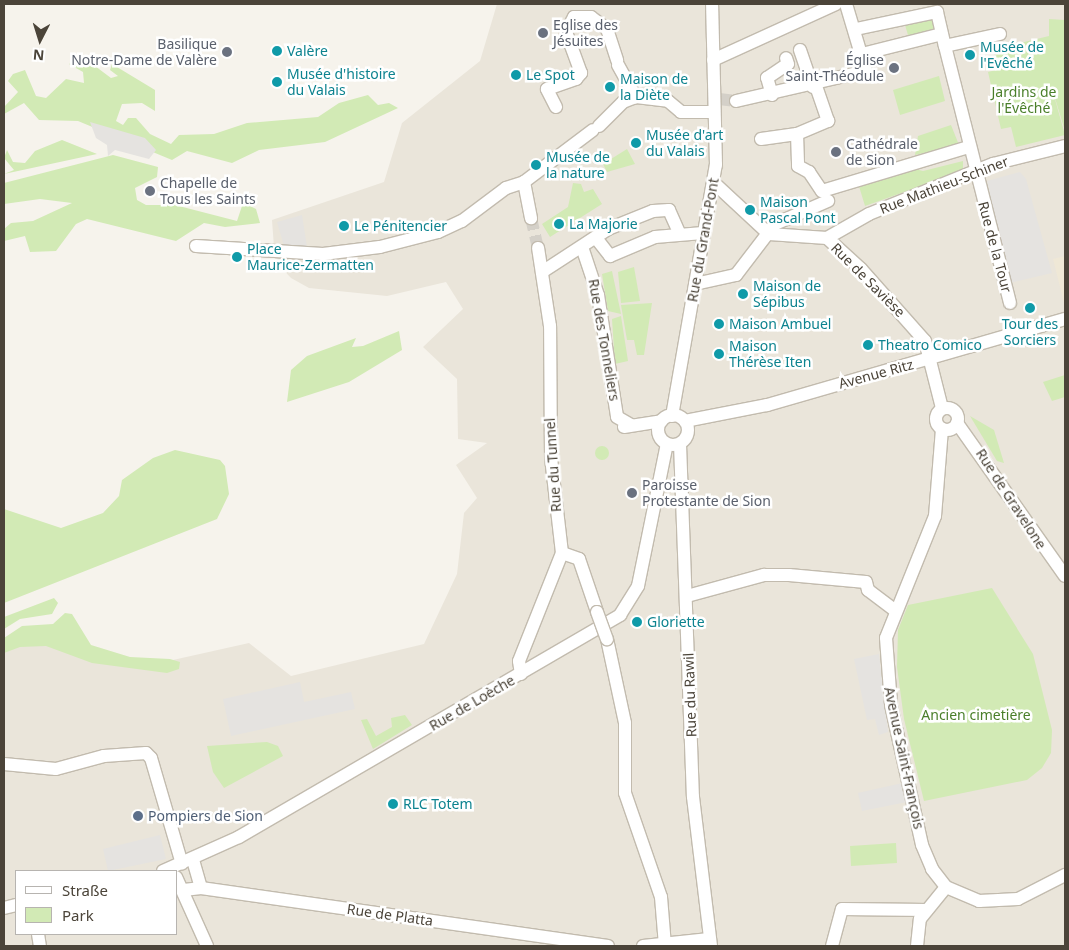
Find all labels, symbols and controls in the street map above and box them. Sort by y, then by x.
north arrow [15,15,65,65]
place label: Eglise des Jésuites [553,17,618,49]
marker: Eglise des Jésuites [537,27,549,39]
place label: Basilique Notre-Dame de Valère [71,36,217,68]
place label: Musée de l'Evêché [980,39,1044,72]
place label: Valère [287,43,328,59]
text: N [32,45,45,65]
marker: Valère [271,45,283,57]
marker: Basilique Notre-Dame de Valère [221,46,233,58]
marker: Musée de l'Evêché [964,49,976,61]
place label: Église Saint-Théodule [786,52,884,84]
marker: Église Saint-Théodule [888,62,900,74]
place label: Musée d'histoire du Valais [287,66,396,98]
place label: Le Spot [526,67,575,83]
marker: Le Spot [510,69,522,81]
place label: Maison de la Diète [620,71,688,104]
marker: Musée d'histoire du Valais [271,76,283,88]
marker: Maison de la Diète [604,81,616,93]
park label: Jardins de l'Évêché [992,84,1056,116]
place label: Musée d'art du Valais [646,127,723,160]
place label: Cathédrale de Sion [846,136,918,168]
marker: Musée d'art du Valais [630,137,642,149]
marker: Cathédrale de Sion [830,146,842,158]
place label: Musée de la nature [546,149,610,182]
street label: Rue Mathieu-Schiner [877,153,1011,217]
marker: Musée de la nature [530,159,542,171]
place label: Chapelle de Tous les Saints [160,175,256,208]
street label: Rue du Grand-Pont [684,177,722,303]
marker: Chapelle de Tous les Saints [144,185,156,197]
place label: Maison Pascal Pont [760,194,836,226]
street label: Rue de la Tour [975,199,1015,295]
marker: Maison Pascal Pont [744,204,756,216]
place label: La Majorie [569,216,638,232]
place label: Le Pénitencier [354,218,447,234]
marker: La Majorie [553,218,565,230]
marker: Le Pénitencier [338,220,350,232]
street label: Rue de Savièse [827,239,909,321]
place label: Place Maurice-Zermatten [247,241,374,274]
marker: Place Maurice-Zermatten [231,251,243,263]
street label: Rue des Tonneliers [585,278,623,402]
place label: Maison de Sépibus [753,278,821,310]
marker: Maison de Sépibus [737,288,749,300]
marker: Tour des Sorciers [1024,302,1036,314]
place label: Maison Ambuel [729,316,831,332]
place label: Tour des Sorciers [1002,316,1058,348]
marker: Maison Ambuel [713,318,725,330]
place label: Theatro Comico [878,337,982,353]
place label: Maison Thérèse Iten [729,338,811,371]
marker: Theatro Comico [862,339,874,351]
marker: Maison Thérèse Iten [713,348,725,360]
street label: Avenue Ritz [837,356,915,392]
street label: Rue du Tunnel [541,417,565,513]
street label: Rue de Gravelone [972,446,1050,552]
place label: Paroisse Protestante de Sion [642,477,771,510]
marker: Paroisse Protestante de Sion [626,487,638,499]
place label: Gloriette [647,614,705,630]
marker: Gloriette [631,616,643,628]
street label: Rue du Rawil [680,652,700,738]
street label: Rue de Loèche [426,672,518,734]
street label: Avenue Saint-François [881,685,927,831]
park label: Ancien cimetière [921,707,1031,723]
place label: RLC Totem [403,796,473,812]
marker: RLC Totem [387,798,399,810]
place label: Pompiers de Sion [148,808,263,824]
marker: Pompiers de Sion [132,810,144,822]
legend [15,870,178,935]
text: Straße [62,880,108,900]
street label: Rue de Platta [346,901,434,929]
text: Park [62,905,94,925]

